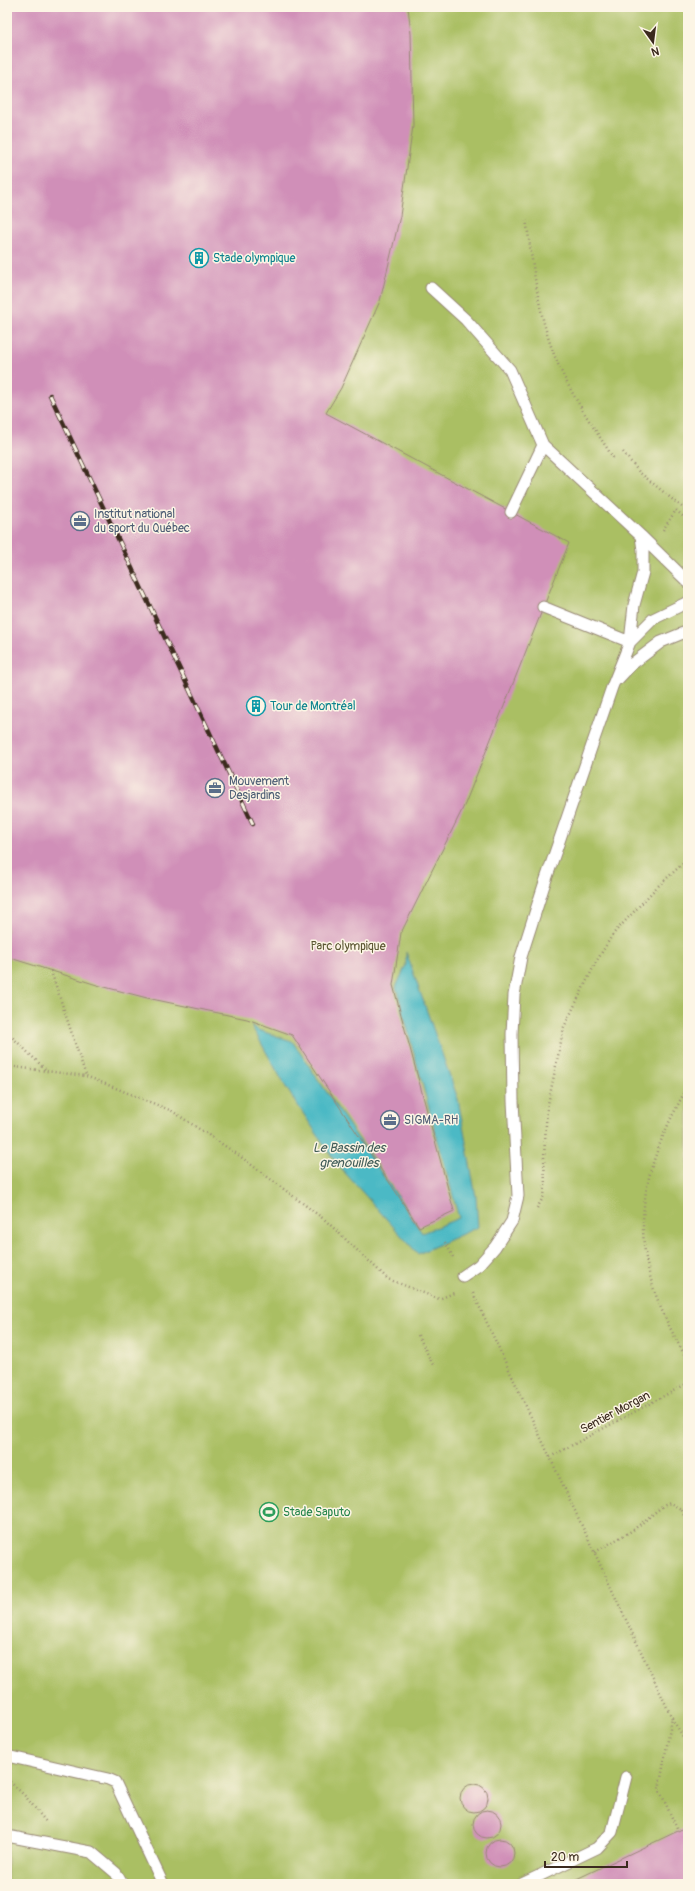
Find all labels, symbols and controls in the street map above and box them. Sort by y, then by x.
north arrow [633,22,673,62]
text: N [650,44,660,59]
building icon: Stade olympique [188,247,210,269]
place label: Stade olympique [213,251,295,266]
place label: Institut national du sport du Québec [94,507,190,536]
office icon: Institut national du sport du Québec [69,510,91,532]
building icon: Tour de Montréal [245,695,267,717]
place label: Tour de Montréal [270,699,356,714]
place label: Mouvement Desjardins [229,774,289,803]
office icon: Mouvement Desjardins [204,777,226,799]
park label: Parc olympique [310,939,386,954]
office icon: SIGMA-RH [379,1109,401,1131]
place label: SIGMA-RH [404,1113,459,1128]
water label: Le Bassin des grenouilles [313,1140,388,1171]
street label: Sentier Morgan [578,1388,653,1437]
sports icon: Stade Saputo [258,1501,280,1523]
place label: Stade Saputo [283,1505,351,1520]
scale bar [545,1843,627,1869]
text: 20 m [551,1850,580,1865]

